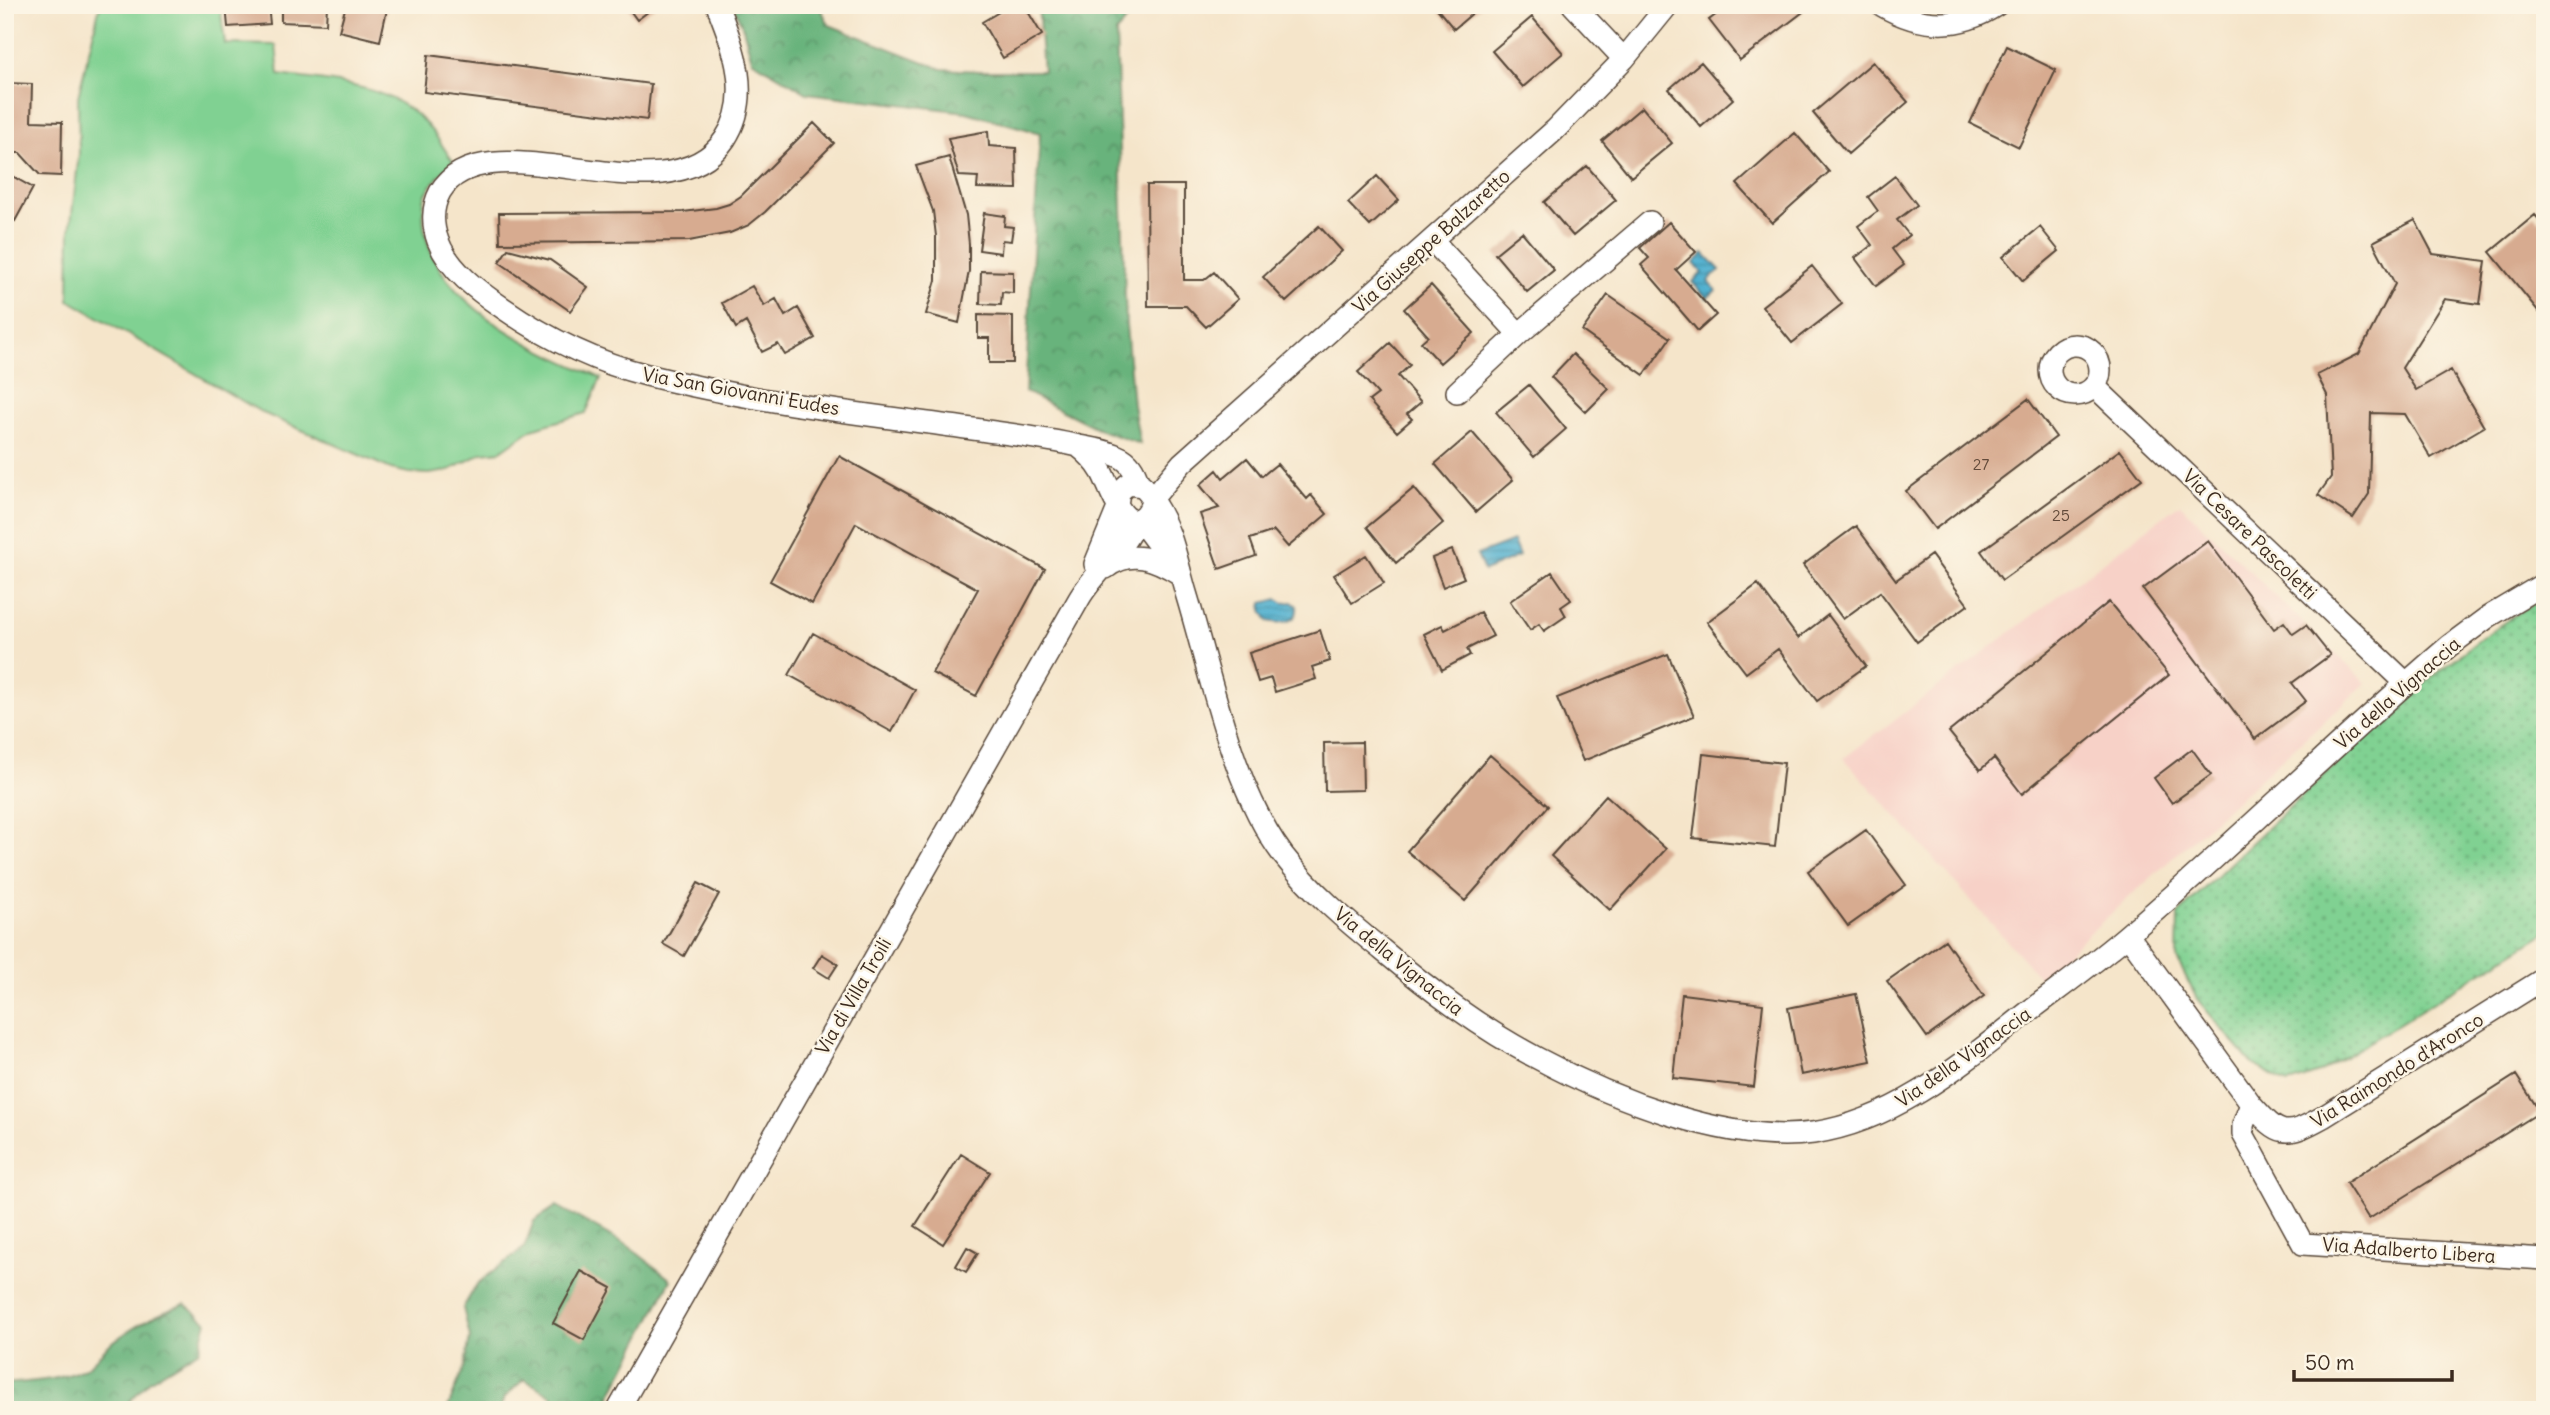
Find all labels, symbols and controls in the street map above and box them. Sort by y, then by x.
street label: Via Giuseppe Balzaretto [1347,164,1515,318]
street label: Via San Giovanni Eudes [641,362,841,420]
house number: 27 [1973,454,1989,474]
street label: Via Cesare Pascoletti [2178,464,2322,604]
house number: 25 [2052,505,2070,525]
street label: Via della Vignaccia [2329,632,2465,754]
street label: Via della Vignaccia [1329,901,1469,1021]
street label: Via di Villa Troili [810,933,896,1059]
street label: Via della Vignaccia [1891,1001,2035,1113]
street label: Via Raimondo d'Aronco [2306,1007,2488,1133]
street label: Via Adalberto Libera [2321,1232,2497,1268]
scale bar [2294,1338,2452,1382]
text: 50 m [2305,1349,2354,1376]

